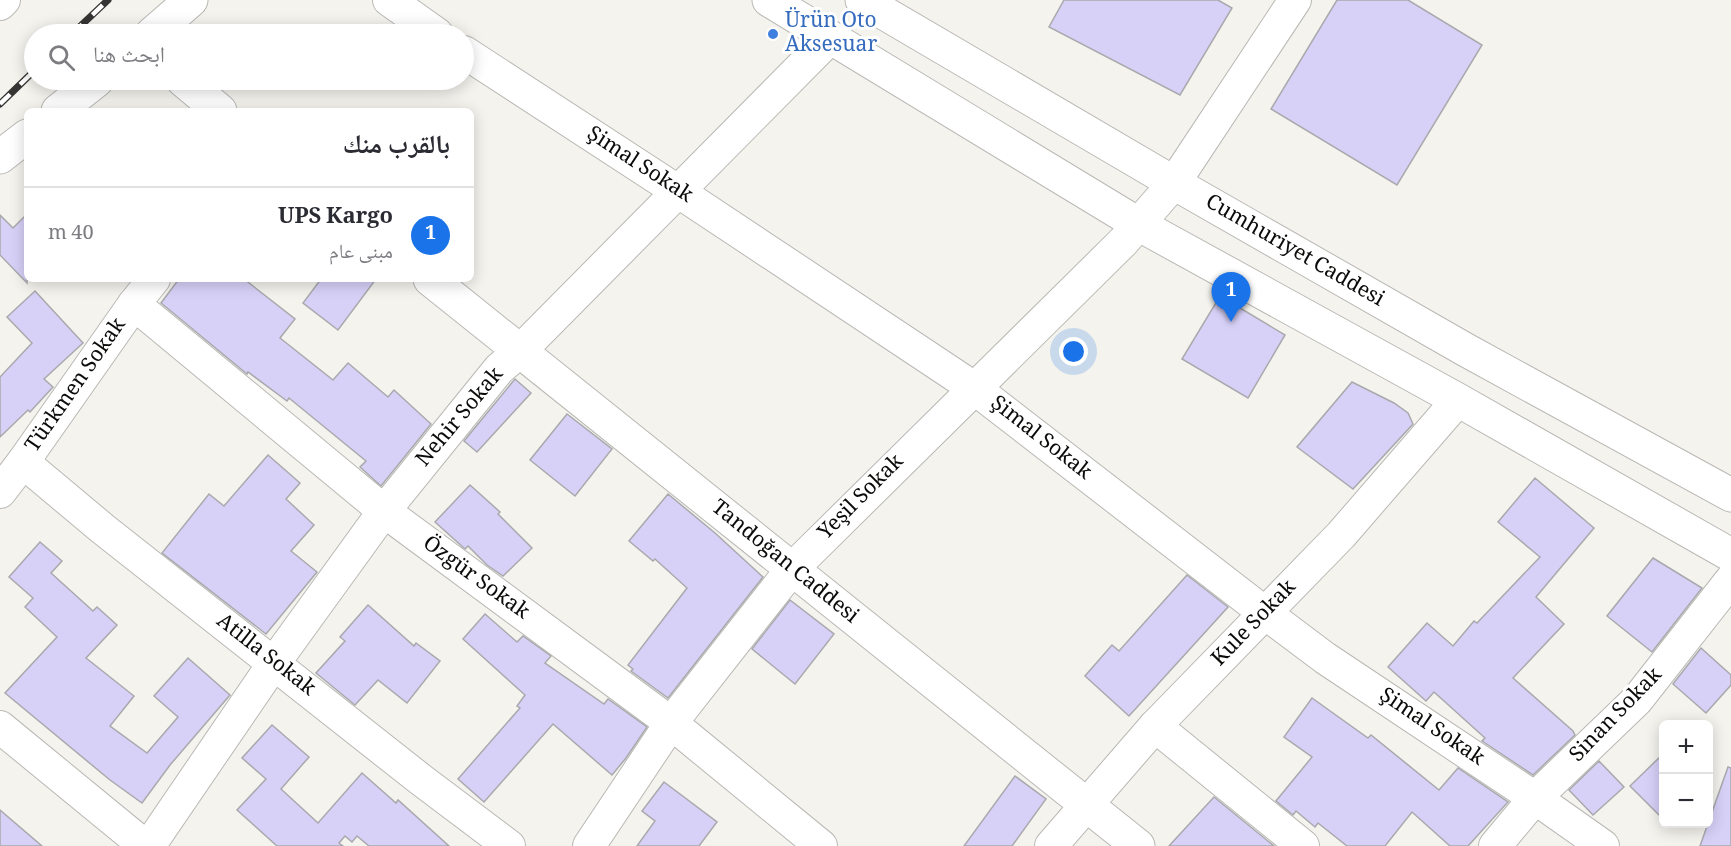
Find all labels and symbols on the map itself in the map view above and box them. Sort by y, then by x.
place label: Ürün Oto Aksesuar [785,5,877,64]
marker: Ürün Oto Aksesuar [766,27,780,41]
street label: Şimal Sokak [579,118,700,214]
street label: Cumhuriyet Caddesi [1198,186,1391,318]
pin: 1 [1212,272,1250,322]
street label: Türkmen Sokak [17,311,137,461]
your location [1059,337,1088,366]
street label: Nehir Sokak [408,360,514,476]
street label: Şimal Sokak [982,388,1099,490]
street label: Yeşil Sokak [810,446,914,550]
street label: Tandoğan Caddesi [702,492,866,634]
street label: Özgür Sokak [414,528,537,630]
street label: Kule Sokak [1204,572,1306,676]
street label: Atilla Sokak [208,606,323,707]
street label: Sinan Sokak [1562,660,1672,772]
street label: Şimal Sokak [1371,680,1491,777]

